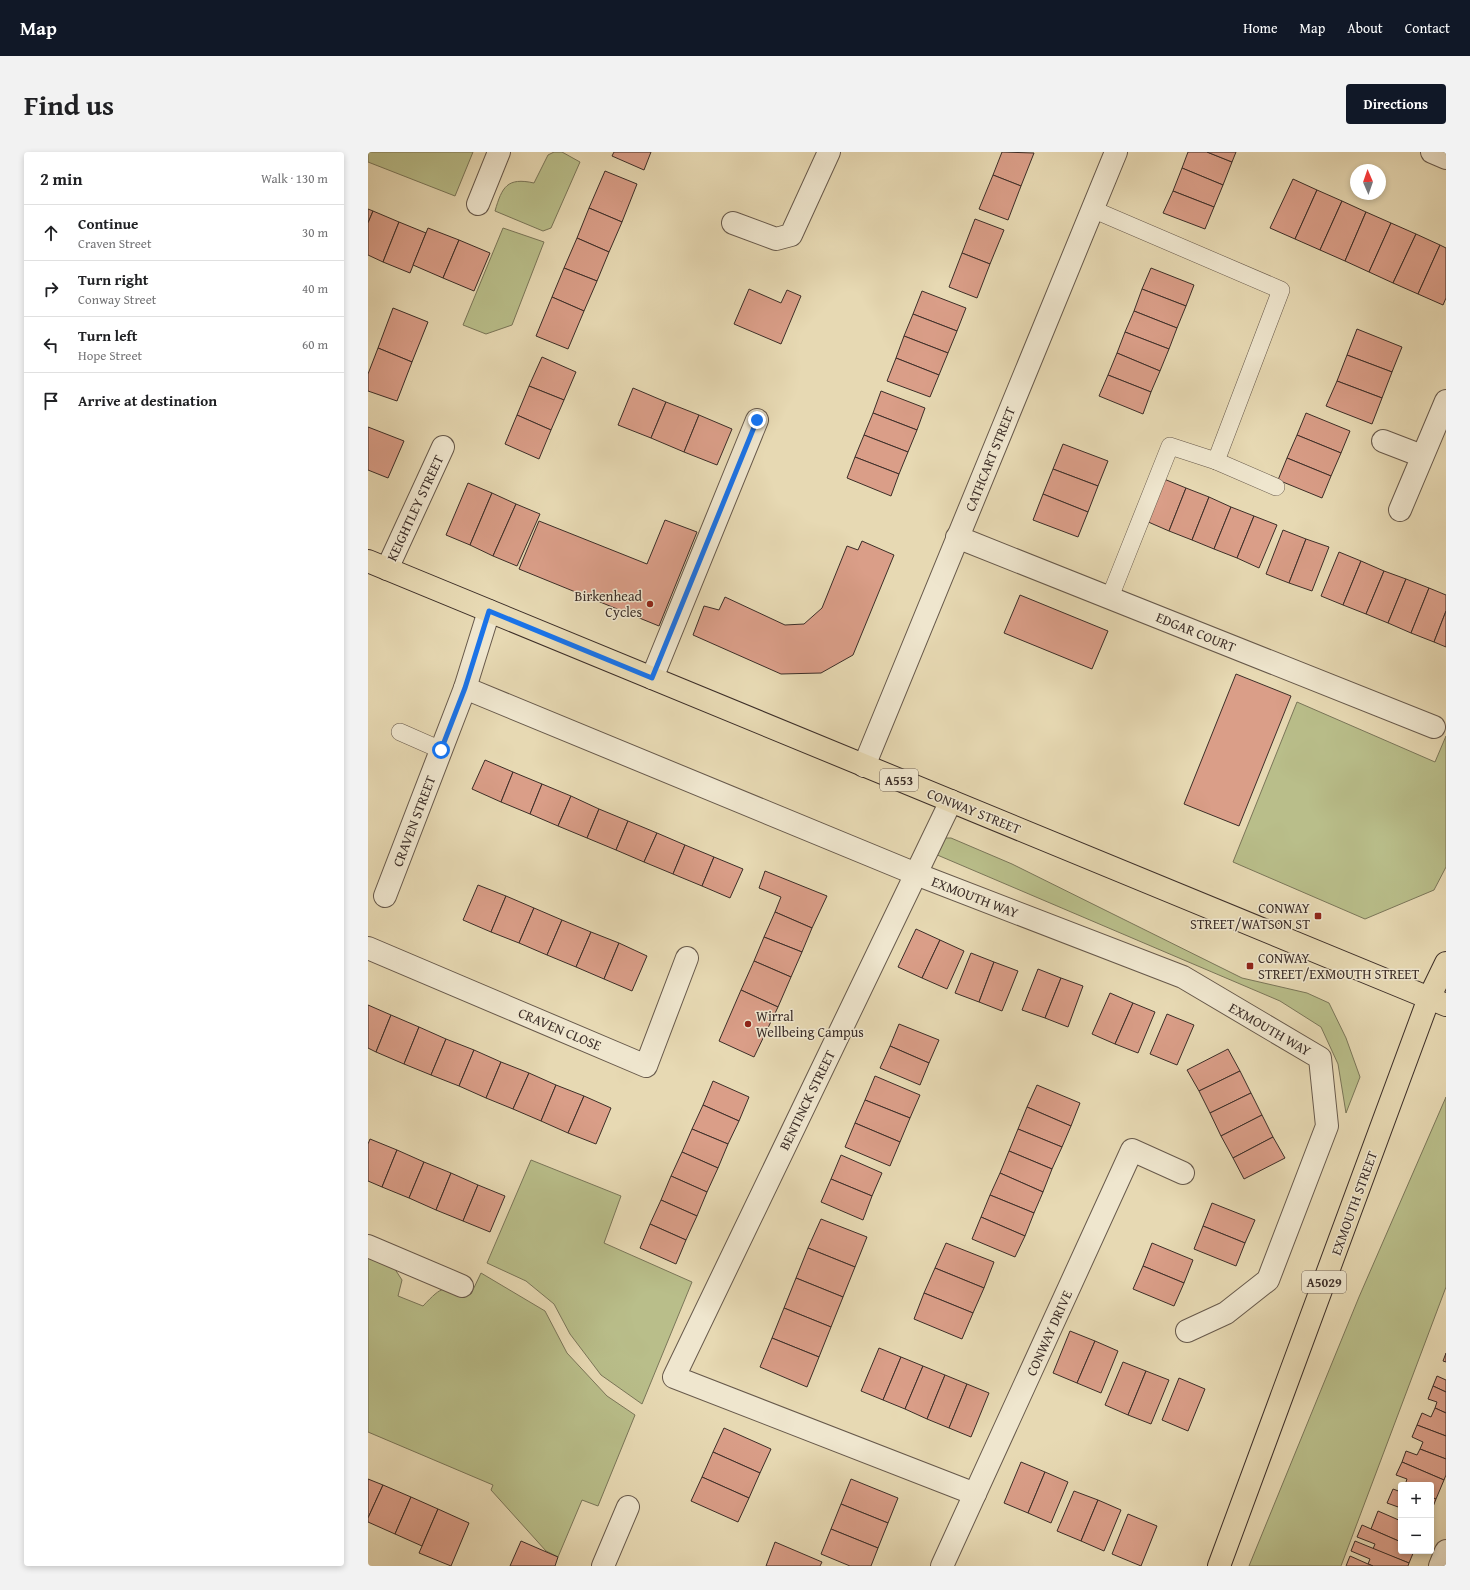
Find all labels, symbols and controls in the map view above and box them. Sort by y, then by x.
text: Map [20,14,57,42]
text: Home [1243,18,1278,38]
text: Map [1300,18,1325,38]
text: About [1347,18,1383,38]
text: Contact [1405,18,1450,38]
text: Find us [24,84,114,125]
button: Directions [1346,84,1446,124]
north arrow [1350,164,1386,200]
text: 2 min [40,166,82,191]
text: Walk · 130 m [261,169,328,188]
text: Continue [78,213,139,234]
icon: ahead [40,222,62,244]
text: 30 m [302,223,328,242]
text: Craven Street [78,234,152,253]
text: Turn right [78,269,149,290]
icon: right [40,278,62,300]
text: 40 m [302,279,328,298]
text: Conway Street [78,290,156,309]
text: Turn left [78,325,137,346]
icon: left [40,334,62,356]
text: 60 m [302,335,328,354]
text: Hope Street [78,346,142,365]
icon: arrive [40,390,62,412]
text: Arrive at destination [78,390,217,411]
street label: CATHCART STREET [960,404,1020,514]
route end [748,411,766,429]
street label: KEIGHTLEY STREET [382,451,448,564]
place label: Birkenhead Cycles [575,586,643,622]
marker: Birkenhead Cycles [645,599,655,609]
street label: EDGAR COURT [1153,607,1239,657]
route start [432,741,450,759]
road number: A553 [880,769,918,791]
street label: CRAVEN STREET [387,772,441,870]
street label: CONWAY STREET [924,783,1024,839]
street label: EXMOUTH WAY [929,871,1022,923]
place label: CONWAY STREET/WATSON ST [1190,898,1311,934]
marker: CONWAY STREET/WATSON ST [1313,911,1323,921]
place label: CONWAY STREET/EXMOUTH STREET [1258,948,1419,984]
marker: CONWAY STREET/EXMOUTH STREET [1245,961,1255,971]
street label: EXMOUTH WAY [1225,997,1315,1061]
street label: CRAVEN CLOSE [515,1003,605,1055]
place label: Wirral Wellbeing Campus [756,1006,864,1042]
marker: Wirral Wellbeing Campus [743,1019,753,1029]
street label: BENTINCK STREET [774,1046,840,1153]
street label: EXMOUTH STREET [1326,1148,1382,1258]
road number: A5029 [1302,1271,1346,1293]
street label: CONWAY DRIVE [1021,1287,1077,1379]
map controls [1398,1482,1434,1554]
button: + [1398,1482,1434,1518]
button: − [1398,1518,1434,1554]

